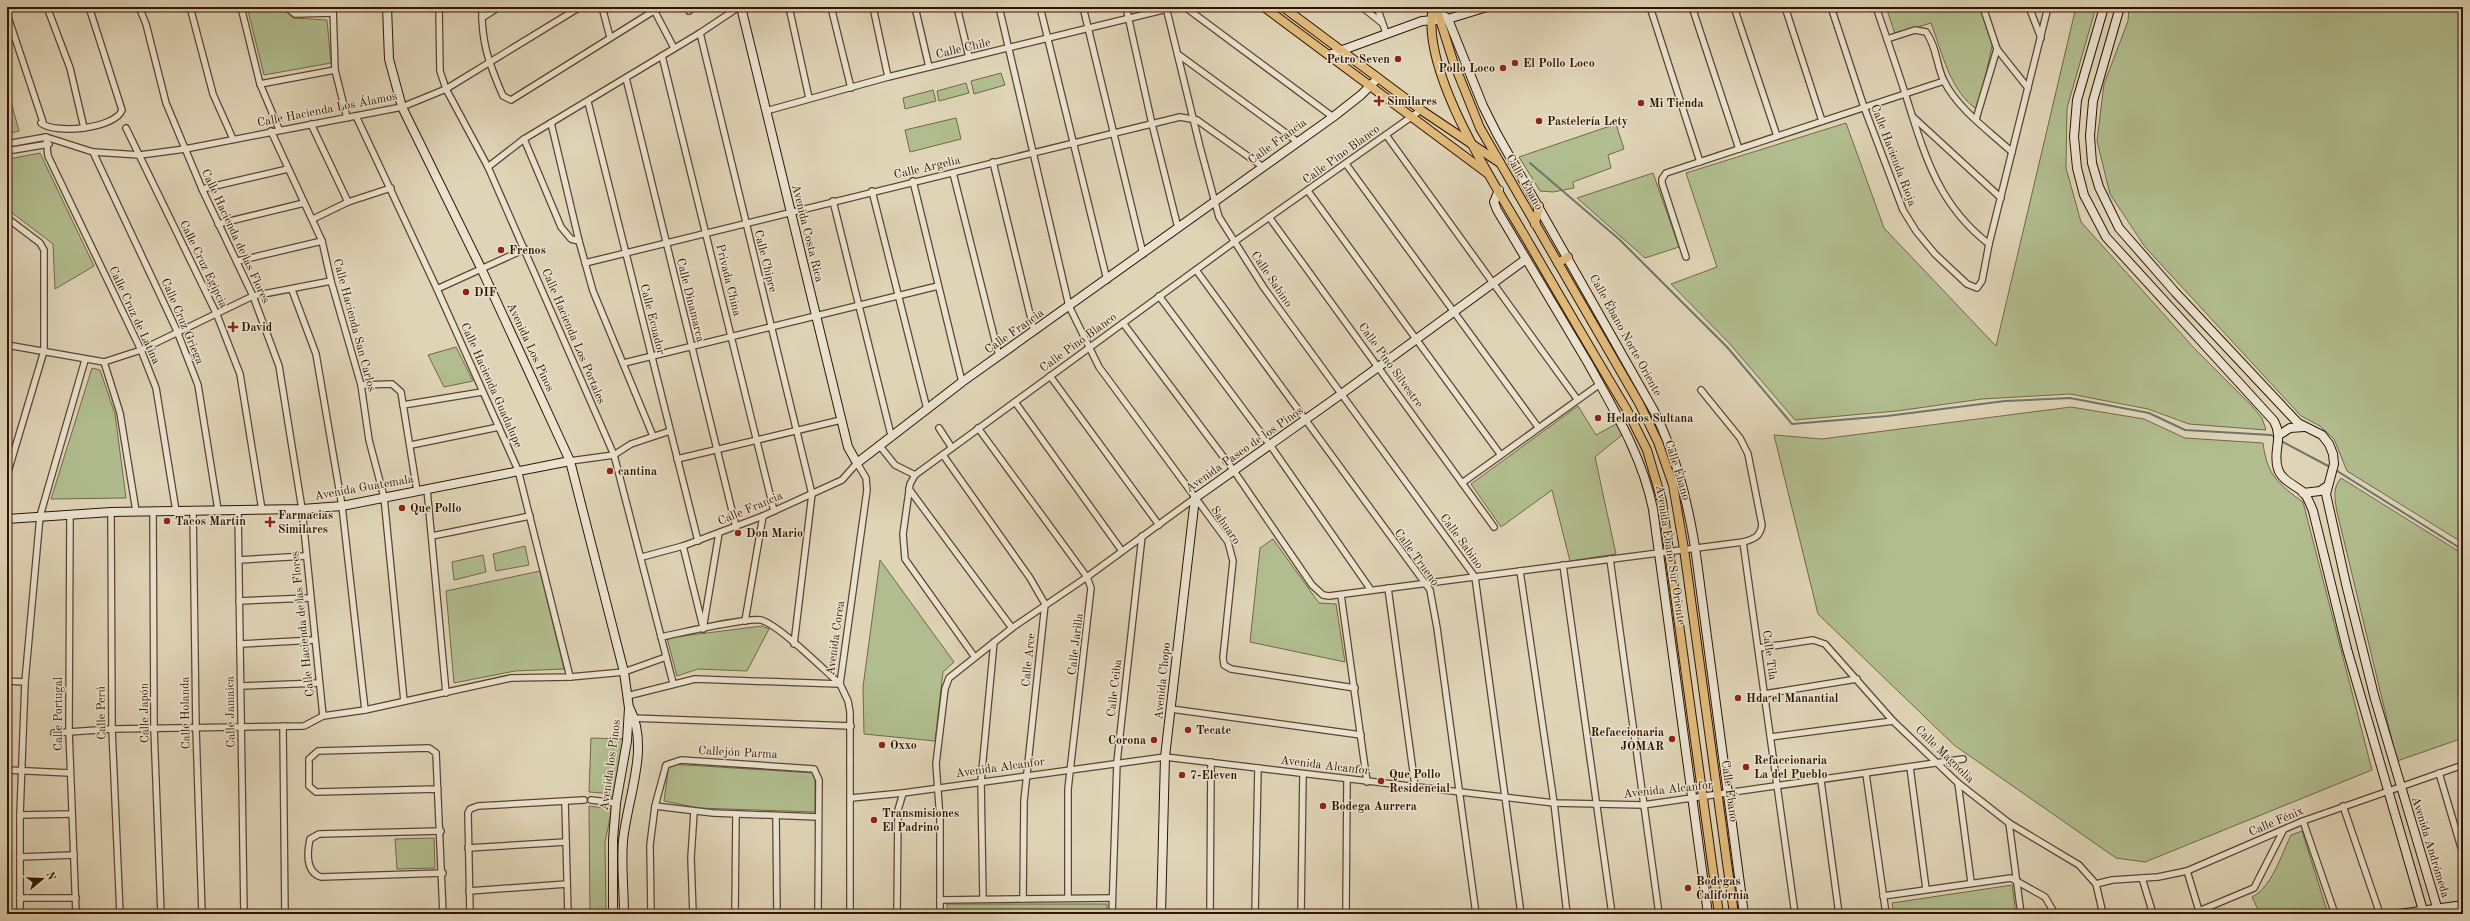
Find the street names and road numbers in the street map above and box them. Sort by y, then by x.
street label: Calle Chile [935,37,992,61]
street label: Calle Hacienda Los Álamos [256,88,398,129]
street label: Calle Hacienda Rioja [1868,103,1918,208]
street label: Calle Francia [1246,117,1309,167]
street label: Calle Pino Blanco [1301,123,1382,187]
street label: Calle Ébano [1503,151,1547,212]
street label: Calle Argelia [893,154,962,181]
street label: Calle Hacienda de las Flores [199,167,272,305]
street label: Avenida Costa Rica [789,183,825,284]
street label: Calle Cruz Egipcia [177,219,230,310]
street label: Calle Chipre [751,229,779,294]
street label: Privada China [713,243,743,318]
street label: Calle Sabino [1248,249,1294,310]
street label: Calle Hacienda San Carlos [330,257,378,393]
street label: Calle Dinamarca [674,257,706,343]
street label: Calle Cruz de Latina [106,265,162,366]
street label: Calle Hacienda Los Portales [539,267,607,406]
street label: Calle Ébano Norte Oriente [1587,271,1666,399]
street label: Calle Cruz Griega [159,277,206,366]
street label: Calle Ecuador [637,283,667,356]
street label: Avenida Los Pinos [504,301,556,394]
street label: Calle Francia [983,307,1046,357]
street label: Calle Pino Blanco [1038,311,1119,375]
street label: Calle Hacienda Guadalupe [458,321,524,450]
street label: Calle Pino Silvestre [1355,321,1425,411]
street label: Avenida Paseo de los Pinos [1184,405,1306,495]
street label: Calle Ébano [1662,438,1695,502]
street label: Avenida Guatemala [314,473,415,503]
street label: Avenida Ébano Sur Oriente [1653,484,1690,626]
street label: Calle Francia [716,490,785,528]
street label: Sahuaro [1208,504,1242,547]
street label: Calle Sabino [1437,512,1485,571]
street label: Calle Trueno [1392,527,1441,588]
street label: Calle Hacienda de las Flores [289,550,317,697]
street label: Avenida Corea [825,600,847,676]
street label: Calle Jarilla [1066,612,1086,676]
street label: Calle Tila [1760,629,1778,681]
street label: Calle Arce [1020,632,1038,688]
street label: Avenida Chopo [1153,642,1173,720]
street label: Calle Ceiba [1105,658,1125,718]
street label: Calle Jamaica [224,676,238,748]
street label: Calle Portugal [53,677,65,751]
street label: Calle Holanda [179,677,193,749]
street label: Calle Japón [138,682,152,743]
street label: Calle Perú [96,685,108,740]
street label: Avenida los Pinos [599,719,623,811]
street label: Calle Magnolia [1913,724,1976,786]
street label: Callejón Parma [698,745,778,761]
street label: Avenida Alcanfor [1280,755,1370,777]
street label: Avenida Alcanfor [955,756,1046,780]
street label: Calle Ébano [1719,759,1742,823]
street label: Avenida Alcanfor [1623,779,1713,801]
street label: Avenida Andrómeda [2409,795,2451,899]
street label: Calle Fénix [2247,805,2305,839]

